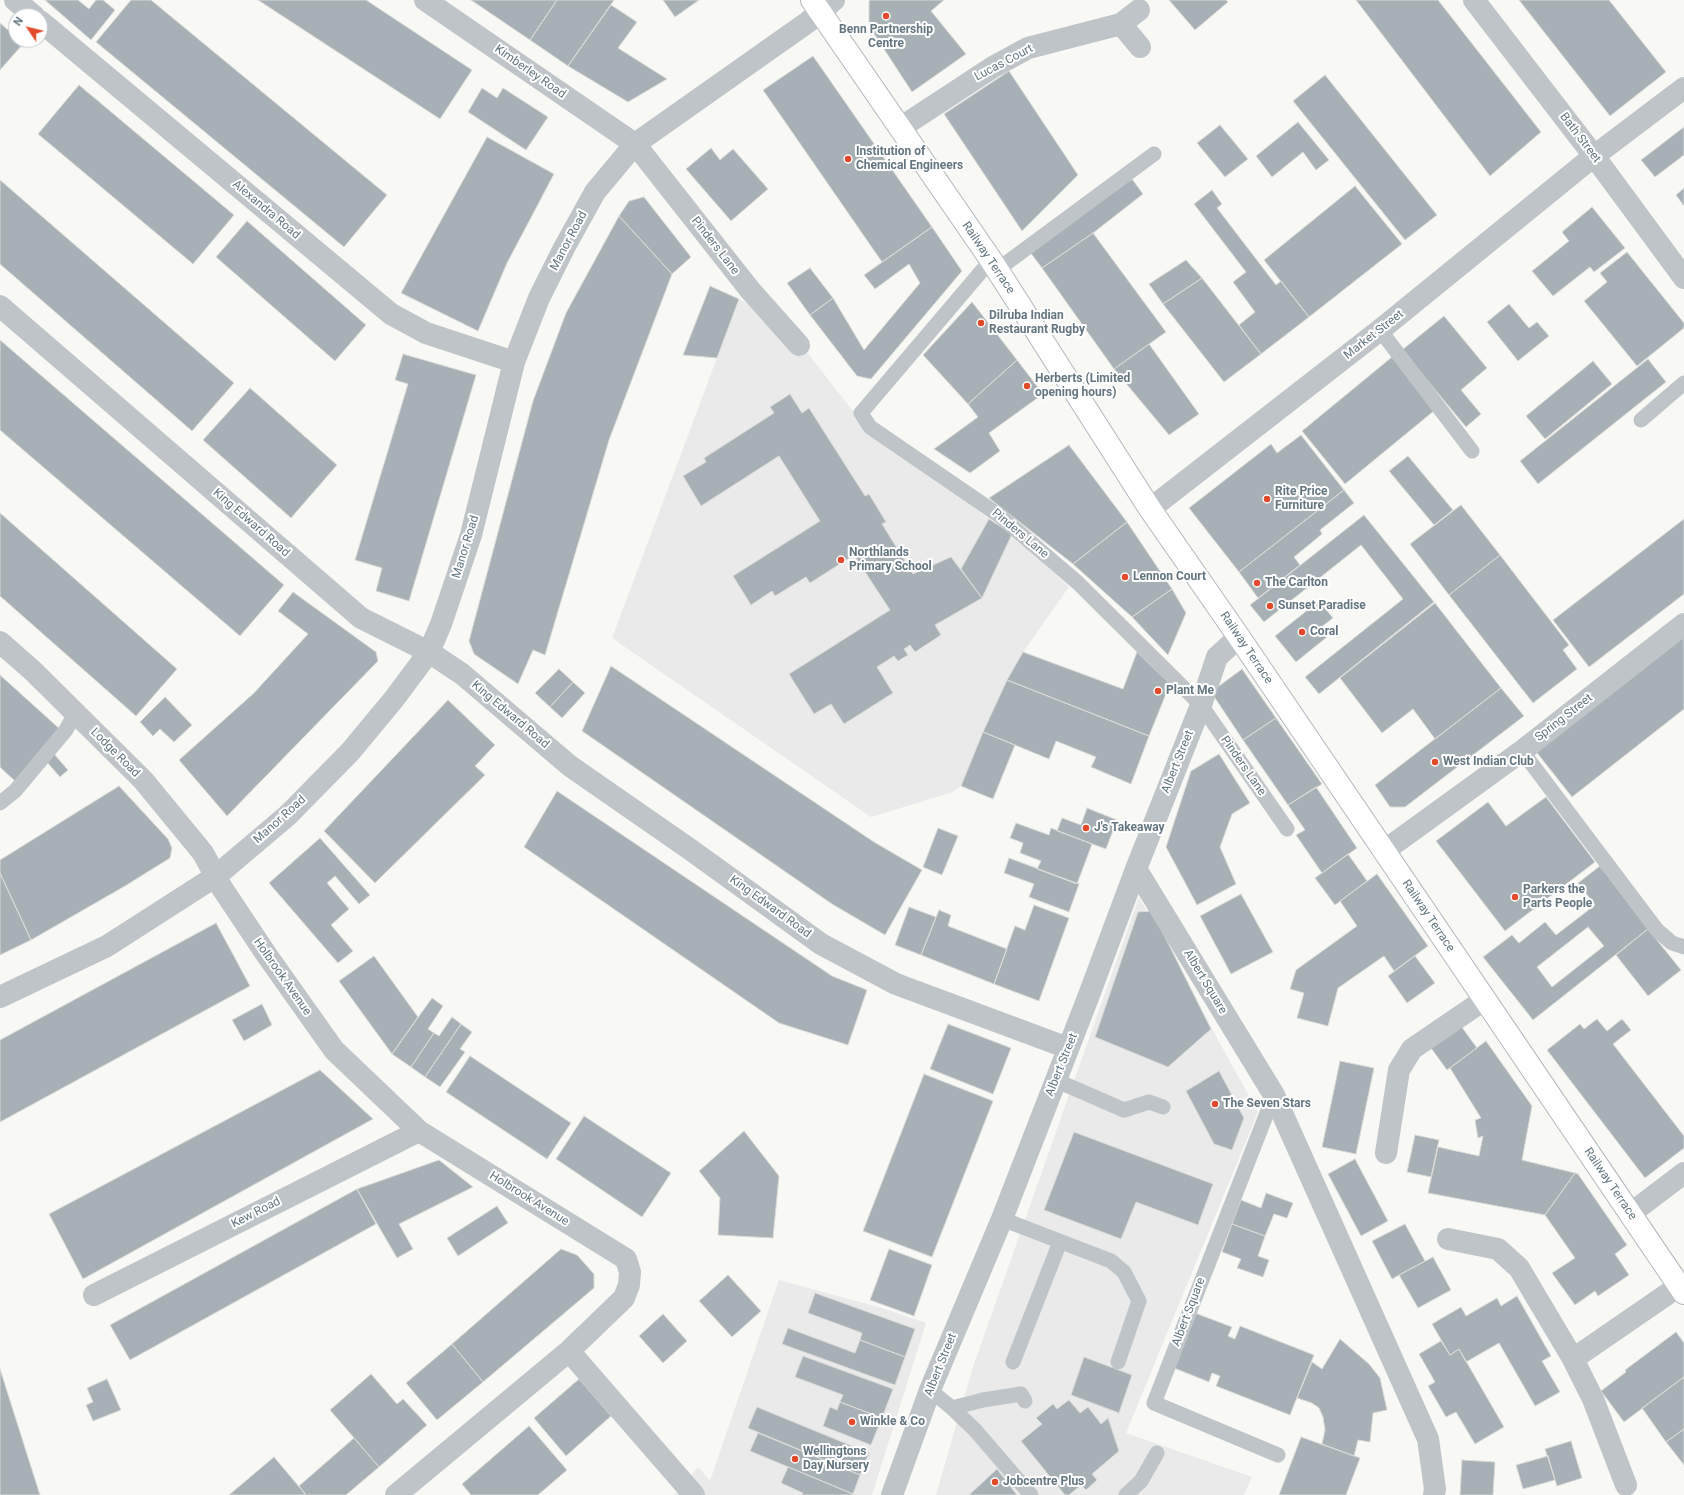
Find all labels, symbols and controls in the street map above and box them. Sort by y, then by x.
north arrow [8,8,48,48]
marker: Benn Partnership Centre [881,11,891,21]
text: N [11,15,26,28]
place label: Benn Partnership Centre [839,23,933,51]
street label: Kimberley Road [492,42,568,102]
street label: Lucas Court [972,42,1036,84]
street label: Bath Street [1556,110,1604,166]
place label: Institution of Chemical Engineers [856,145,963,173]
marker: Institution of Chemical Engineers [843,154,853,164]
street label: Alexandra Road [229,178,303,242]
street label: Manor Road [547,209,591,273]
street label: Pinders Lane [688,214,742,278]
street label: Railway Terrace [959,219,1017,297]
street label: Market Street [1341,307,1407,363]
place label: Dilruba Indian Restaurant Rugby [989,309,1085,337]
marker: Dilruba Indian Restaurant Rugby [976,318,986,328]
place label: Herberts (Limited opening hours) [1035,372,1130,400]
marker: Herberts (Limited opening hours) [1022,381,1032,391]
place label: Rite Price Furniture [1275,485,1327,513]
street label: King Edward Road [210,486,292,560]
marker: Rite Price Furniture [1262,494,1272,504]
street label: Pinders Lane [989,506,1051,562]
street label: Manor Road [450,514,482,580]
place label: Northlands Primary School [849,546,932,574]
marker: Northlands Primary School [836,555,846,565]
place label: Lennon Court [1133,570,1206,584]
marker: Lennon Court [1120,572,1130,582]
place label: The Carlton [1265,576,1328,590]
marker: The Carlton [1252,578,1262,588]
place label: Sunset Paradise [1278,599,1366,613]
marker: Sunset Paradise [1265,601,1275,611]
street label: Railway Terrace [1217,609,1275,687]
place label: Coral [1310,625,1338,639]
marker: Coral [1297,627,1307,637]
street label: King Edward Road [468,678,552,752]
place label: Plant Me [1166,684,1214,698]
marker: Plant Me [1153,686,1163,696]
street label: Spring Street [1532,691,1596,745]
street label: Lodge Road [87,725,143,781]
street label: Albert Street [1159,728,1197,796]
street label: Pinders Lane [1217,733,1269,799]
place label: West Indian Club [1443,755,1534,769]
marker: West Indian Club [1430,757,1440,767]
street label: Manor Road [251,793,309,847]
place label: J's Takeaway [1094,821,1165,835]
marker: J's Takeaway [1081,823,1091,833]
street label: King Edward Road [727,873,813,941]
street label: Railway Terrace [1399,877,1457,955]
place label: Parkers the Parts People [1523,883,1592,911]
marker: Parkers the Parts People [1510,892,1520,902]
street label: Holbrook Avenue [250,936,314,1018]
street label: Albert Square [1180,947,1230,1017]
street label: Albert Street [1043,1031,1081,1099]
place label: The Seven Stars [1223,1097,1311,1111]
marker: The Seven Stars [1210,1099,1220,1109]
street label: Railway Terrace [1581,1145,1639,1223]
street label: Holbrook Avenue [487,1169,571,1229]
street label: Kew Road [229,1194,283,1232]
street label: Albert Square [1169,1276,1209,1348]
street label: Albert Street [922,1331,960,1399]
place label: Winkle & Co [860,1415,925,1429]
marker: Winkle & Co [847,1417,857,1427]
place label: Wellingtons Day Nursery [803,1445,869,1473]
marker: Wellingtons Day Nursery [790,1454,800,1464]
place label: Jobcentre Plus [1003,1475,1084,1489]
marker: Jobcentre Plus [990,1477,1000,1487]

